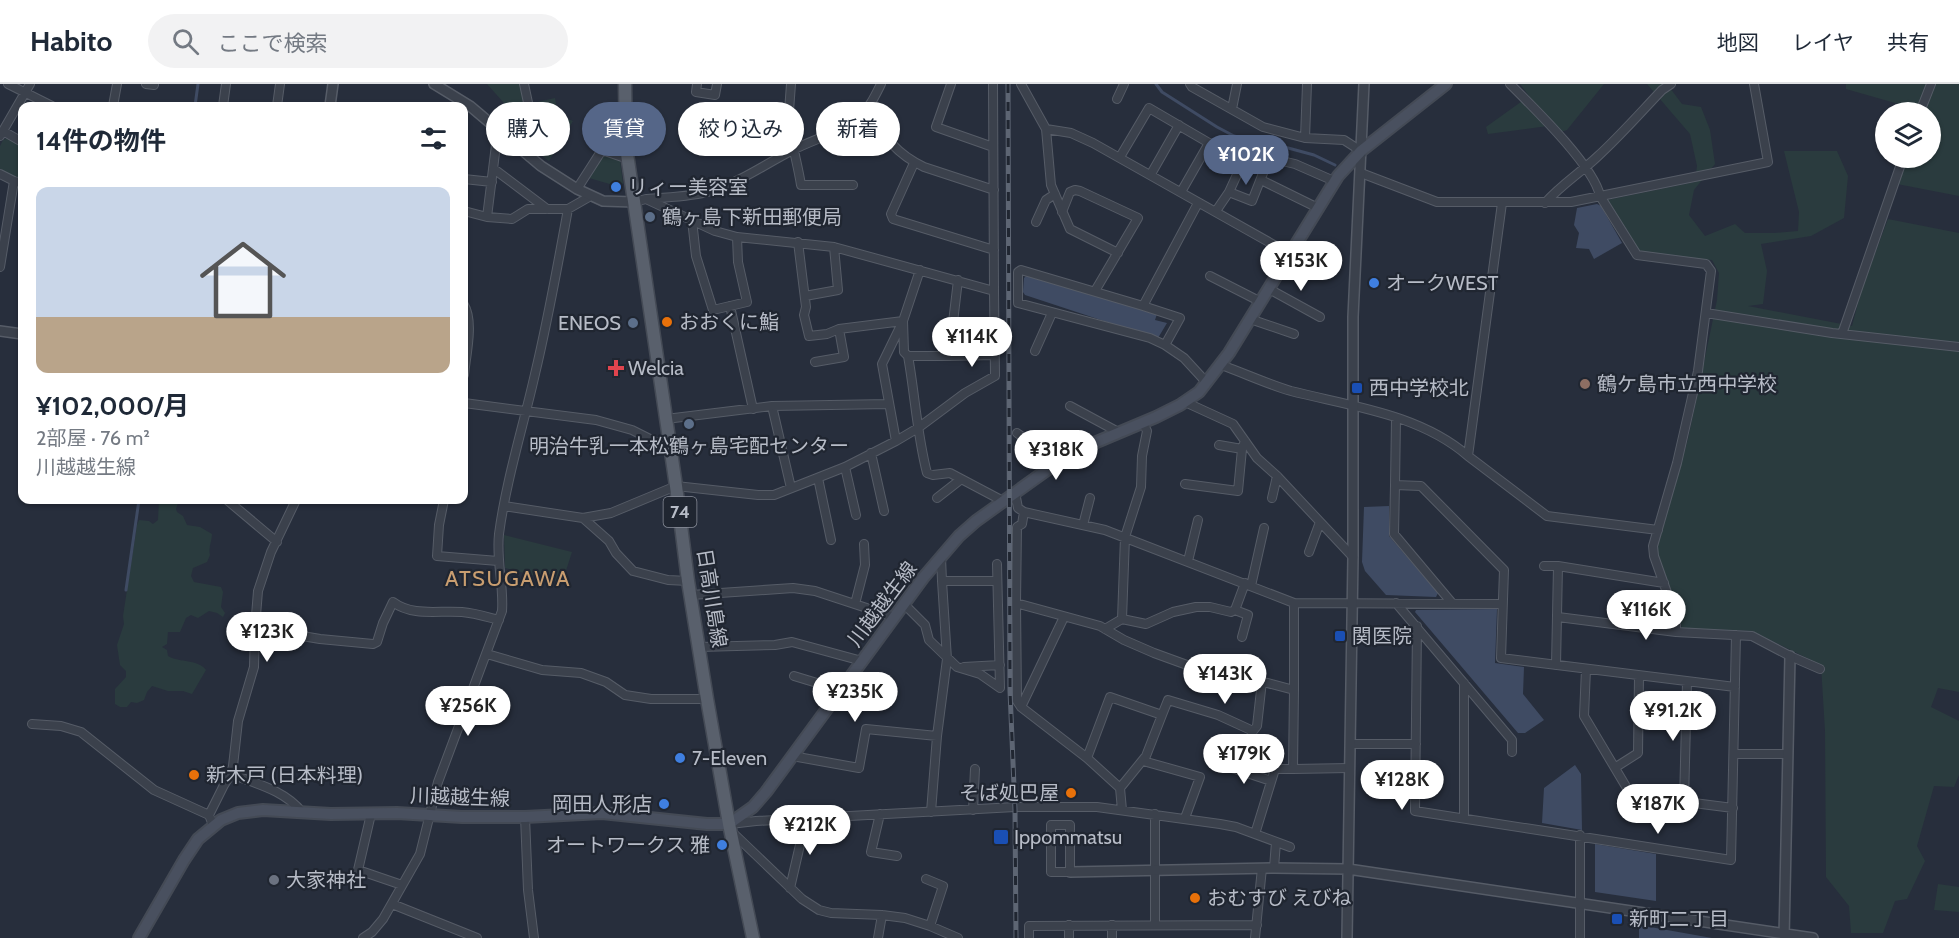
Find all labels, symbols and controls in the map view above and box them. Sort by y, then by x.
search box [148,14,568,68]
text: Habito [30,24,112,58]
icon: search [169,25,202,58]
text: ここで検索 [217,30,327,57]
text: 地図 [1717,30,1759,55]
text: レイヤ [1792,30,1854,55]
text: 共有 [1887,30,1929,55]
chip: 購入 [486,102,570,156]
chip: 賃貸 [582,102,666,156]
chip: 絞り込み [678,102,804,156]
chip: 新着 [816,102,900,156]
map controls [1875,102,1941,168]
button: layers [1875,102,1941,168]
icon: filters [417,122,450,155]
text: 14件の物件 [36,125,166,157]
pin: ¥102K [1204,135,1288,186]
text: ¥102K [1218,142,1274,166]
place label: リィー美容室 [628,175,748,199]
marker: リィー美容室 [609,180,623,194]
place label: 鶴ヶ島下新田郵便局 [662,205,842,229]
marker: 鶴ヶ島下新田郵便局 [643,210,657,224]
icon: home [189,226,297,334]
pin: ¥153K [1259,241,1343,292]
text: ¥153K [1274,248,1328,272]
place label: オークWEST [1386,271,1499,295]
marker: オークWEST [1367,276,1381,290]
place label: おおくに鮨 [679,310,779,334]
place label: ENEOS [558,311,621,335]
marker: おおくに鮨 [660,315,674,329]
marker: ENEOS [626,316,640,330]
pin: ¥114K [930,317,1014,368]
text: ¥114K [946,324,998,348]
place label: Welcia [628,356,684,380]
marker: Welcia [609,361,623,375]
place label: 鶴ケ島市立西中学校 [1597,372,1777,396]
place label: 西中学校北 [1369,376,1469,400]
marker: 鶴ケ島市立西中学校 [1578,377,1592,391]
marker: 西中学校北 [1350,381,1364,395]
text: ¥102,000/月 [36,390,189,422]
marker: 明治牛乳一本松鶴ヶ島宅配センター [682,417,696,431]
text: 2部屋 · 76 m² [36,426,150,450]
pin: ¥318K [1014,430,1098,481]
place label: 明治牛乳一本松鶴ヶ島宅配センター [529,434,849,458]
text: ¥318K [1029,437,1083,461]
text: 川越越生線 [36,455,136,479]
road number: 74 [664,497,696,527]
street label: 日高川島線 [692,547,732,649]
street label: 川越越生線 [842,557,922,651]
district label: ATSUGAWA [445,565,571,592]
pin: ¥116K [1604,590,1688,641]
text: ¥116K [1621,597,1671,621]
pin: ¥123K [225,612,309,663]
text: ¥123K [240,619,294,643]
place label: 関医院 [1352,624,1412,648]
marker: 関医院 [1333,629,1347,643]
pin: ¥143K [1183,654,1267,705]
text: ¥143K [1197,661,1253,685]
pin: ¥235K [813,672,897,723]
text: ¥235K [827,679,883,703]
pin: ¥256K [426,686,510,737]
pin: ¥91.2K [1624,691,1722,742]
text: ¥256K [439,693,497,717]
text: ¥91.2K [1644,698,1702,722]
pin: ¥179K [1202,734,1286,785]
text: ¥179K [1217,741,1271,765]
place label: 7-Eleven [692,746,767,770]
marker: 7-Eleven [673,751,687,765]
pin: ¥128K [1360,760,1444,811]
place label: 新木戸 (日本料理) [206,763,363,787]
text: ¥128K [1375,767,1429,791]
marker: 新木戸 (日本料理) [187,768,201,782]
place label: そば処巴屋 [959,781,1059,805]
street label: 川越越生線 [410,783,510,811]
pin: ¥187K [1616,784,1700,835]
marker: そば処巴屋 [1064,786,1078,800]
text: ¥187K [1631,791,1685,815]
place label: 岡田人形店 [552,792,652,816]
marker: 岡田人形店 [657,797,671,811]
pin: ¥212K [768,805,852,856]
text: ¥212K [783,812,837,836]
place label: Ippommatsu [1014,825,1122,849]
marker: Ippommatsu [992,828,1010,846]
place label: オートワークス 雅 [546,833,710,857]
marker: オートワークス 雅 [715,838,729,852]
place label: 大家神社 [286,868,366,892]
marker: 大家神社 [267,873,281,887]
place label: おむすび えびね [1207,886,1352,910]
marker: おむすび えびね [1188,891,1202,905]
place label: 新町二丁目 [1629,907,1729,931]
marker: 新町二丁目 [1610,912,1624,926]

